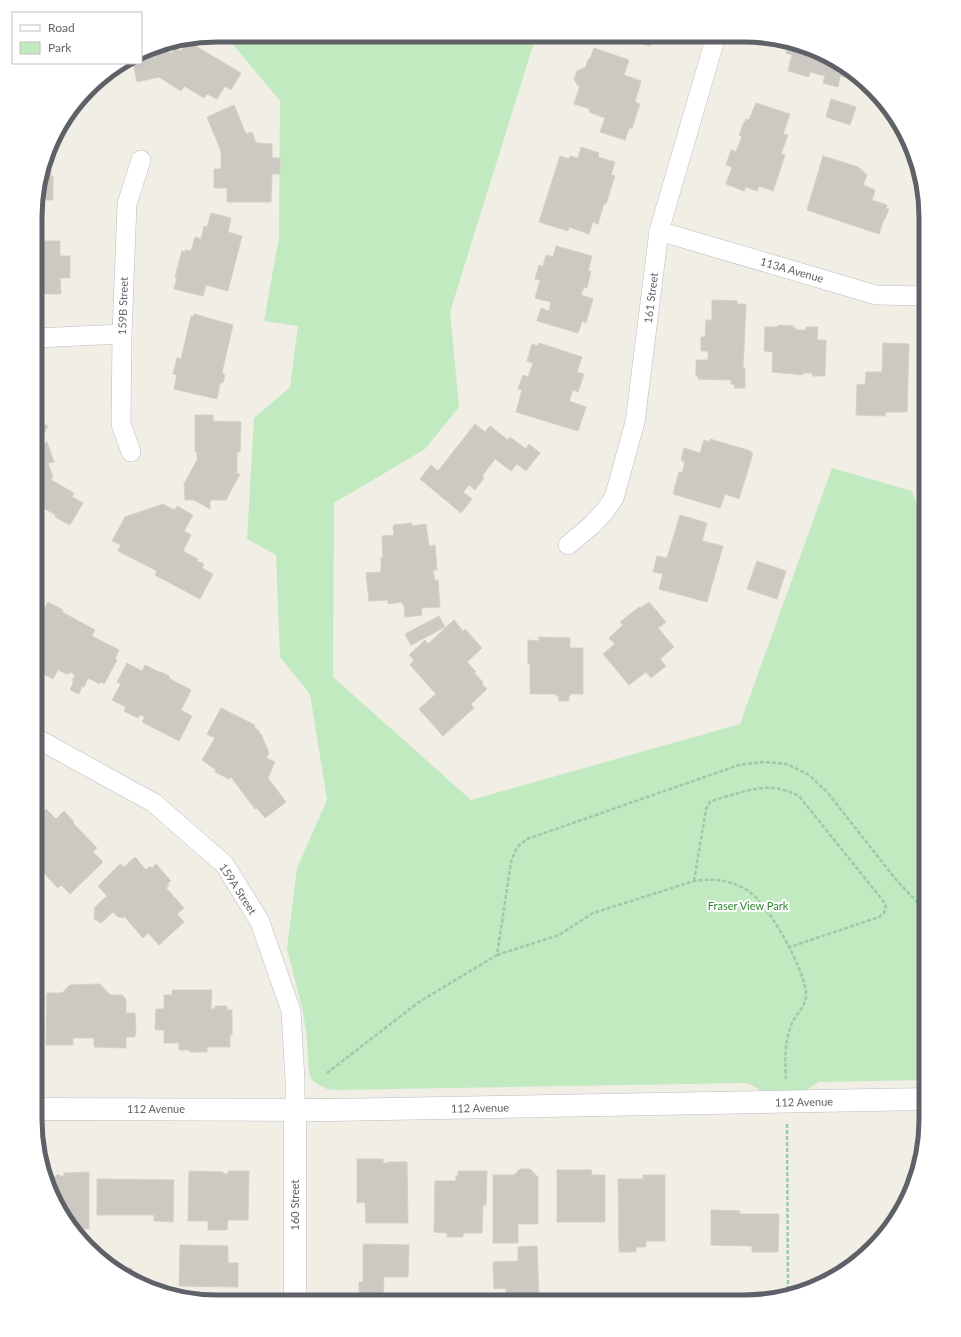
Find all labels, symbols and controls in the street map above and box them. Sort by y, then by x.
legend [12,12,142,64]
text: Road [48,20,75,35]
text: Park [48,40,72,55]
street label: 113A Avenue [759,254,825,285]
street label: 161 Street [641,272,660,324]
street label: 159B Street [115,277,130,335]
street label: 159A Street [217,861,260,917]
park label: Fraser View Park [708,899,789,912]
street label: 112 Avenue [775,1094,833,1109]
street label: 112 Avenue [451,1100,509,1115]
street label: 112 Avenue [127,1102,185,1115]
street label: 160 Street [288,1179,301,1230]

